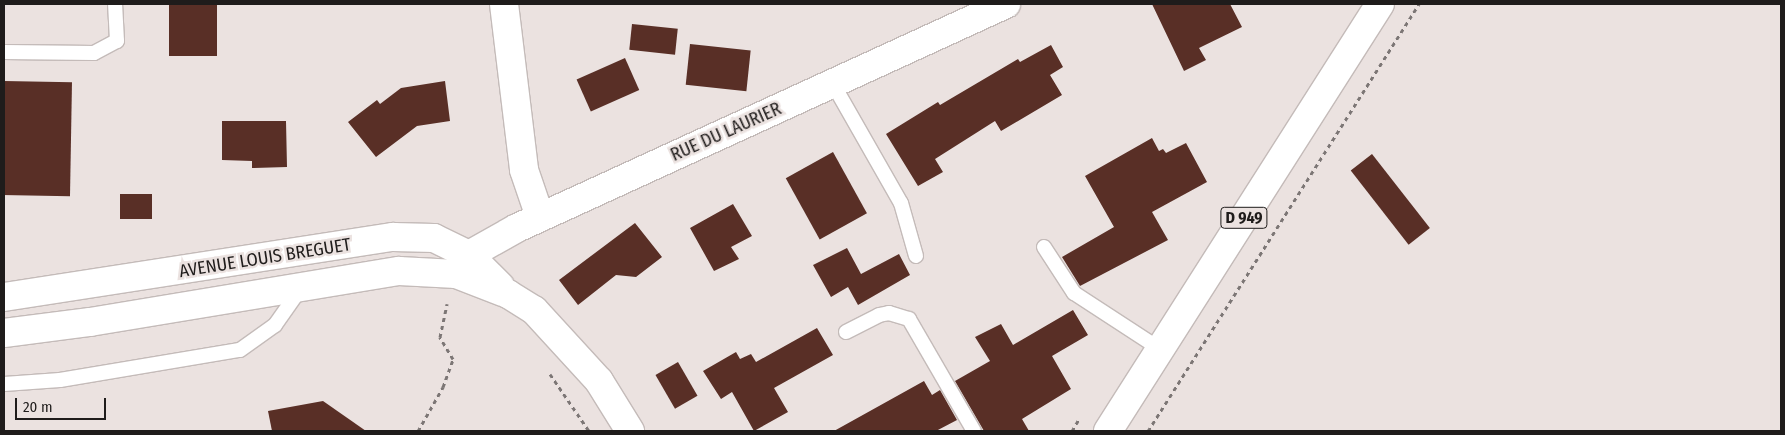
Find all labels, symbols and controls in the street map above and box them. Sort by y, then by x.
street label: RUE DU LAURIER [667,98,785,166]
road number: D 949 [1220,204,1268,232]
street label: AVENUE LOUIS BREGUET [178,234,352,282]
scale bar [18,388,109,420]
text: 20 m [23,398,53,416]

